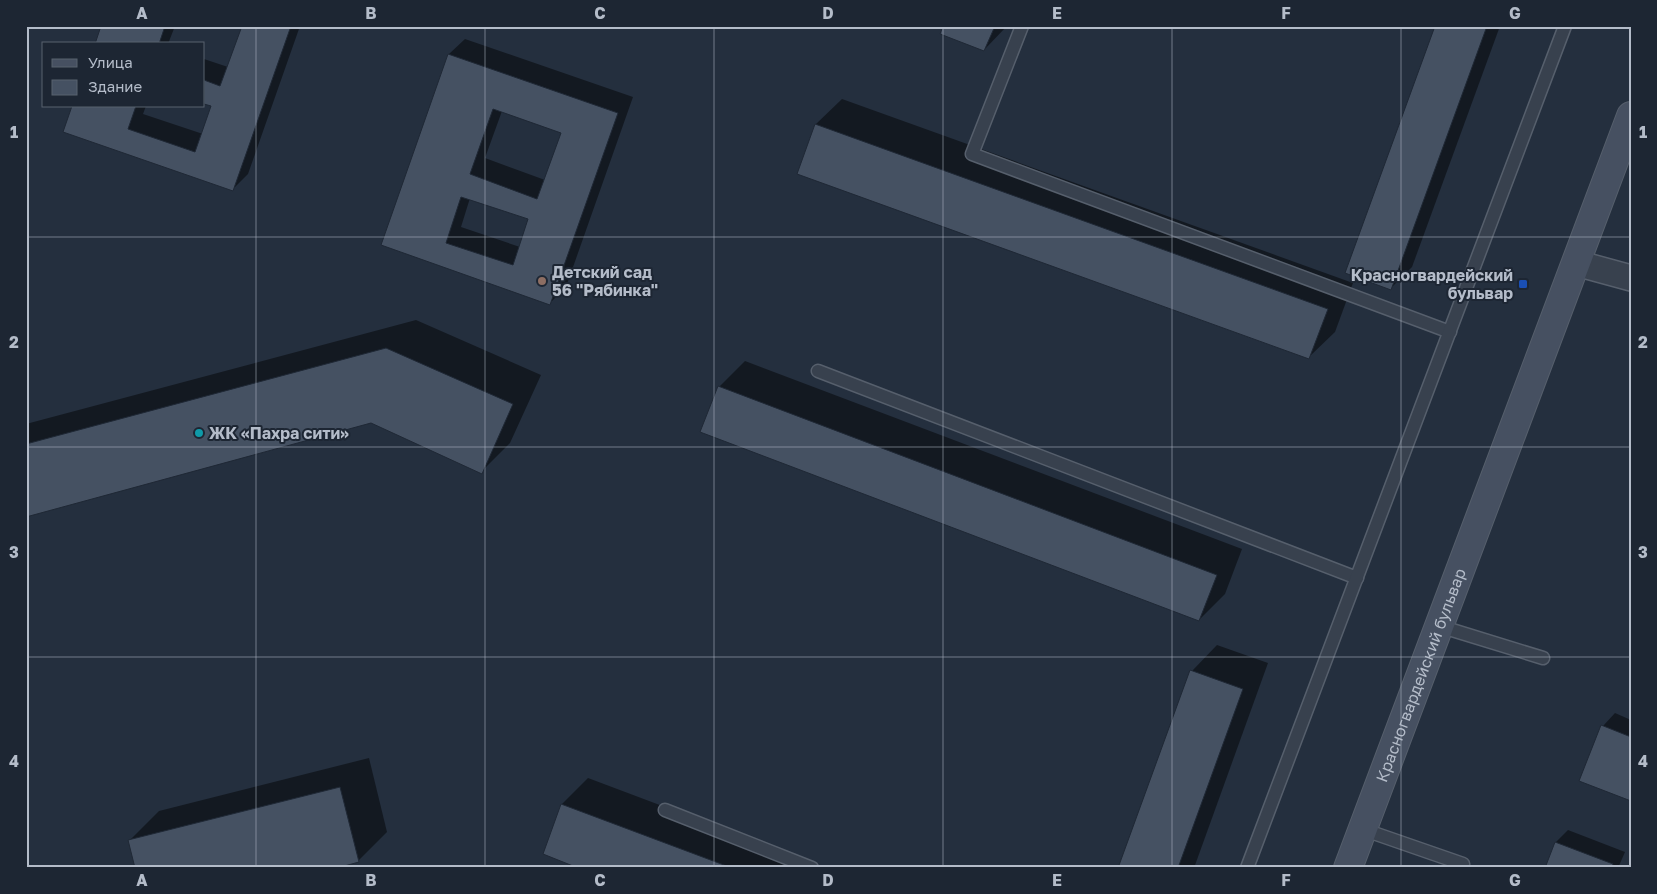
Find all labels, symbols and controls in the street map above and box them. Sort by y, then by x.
text: A [136,3,148,23]
text: B [365,3,377,23]
text: C [594,3,606,23]
text: D [822,3,834,23]
text: E [1052,3,1062,23]
text: F [1281,3,1291,23]
text: G [1509,3,1521,23]
legend [42,42,205,108]
text: Улица [88,53,133,71]
text: Здание [88,77,142,95]
text: 1 [10,122,18,142]
text: 1 [1639,122,1647,142]
place label: Детский сад 56 "Рябинка" [552,262,658,300]
place label: Красногвардейский бульвар [1351,265,1513,303]
marker: Детский сад 56 "Рябинка" [536,275,548,287]
marker: Красногвардейский бульвар [1517,278,1529,290]
text: 2 [9,332,19,352]
text: 2 [1638,332,1648,352]
place label: ЖК «Пахра сити» [209,423,349,443]
marker: ЖК «Пахра сити» [193,427,205,439]
text: 3 [9,542,19,562]
text: 3 [1638,542,1648,562]
street label: Красногвардейский бульвар [1371,565,1470,785]
text: 4 [9,751,19,771]
text: 4 [1638,751,1648,771]
text: A [136,870,148,890]
text: B [365,870,377,890]
text: C [594,870,606,890]
text: D [822,870,834,890]
text: E [1052,870,1062,890]
text: F [1281,870,1291,890]
text: G [1509,870,1521,890]

